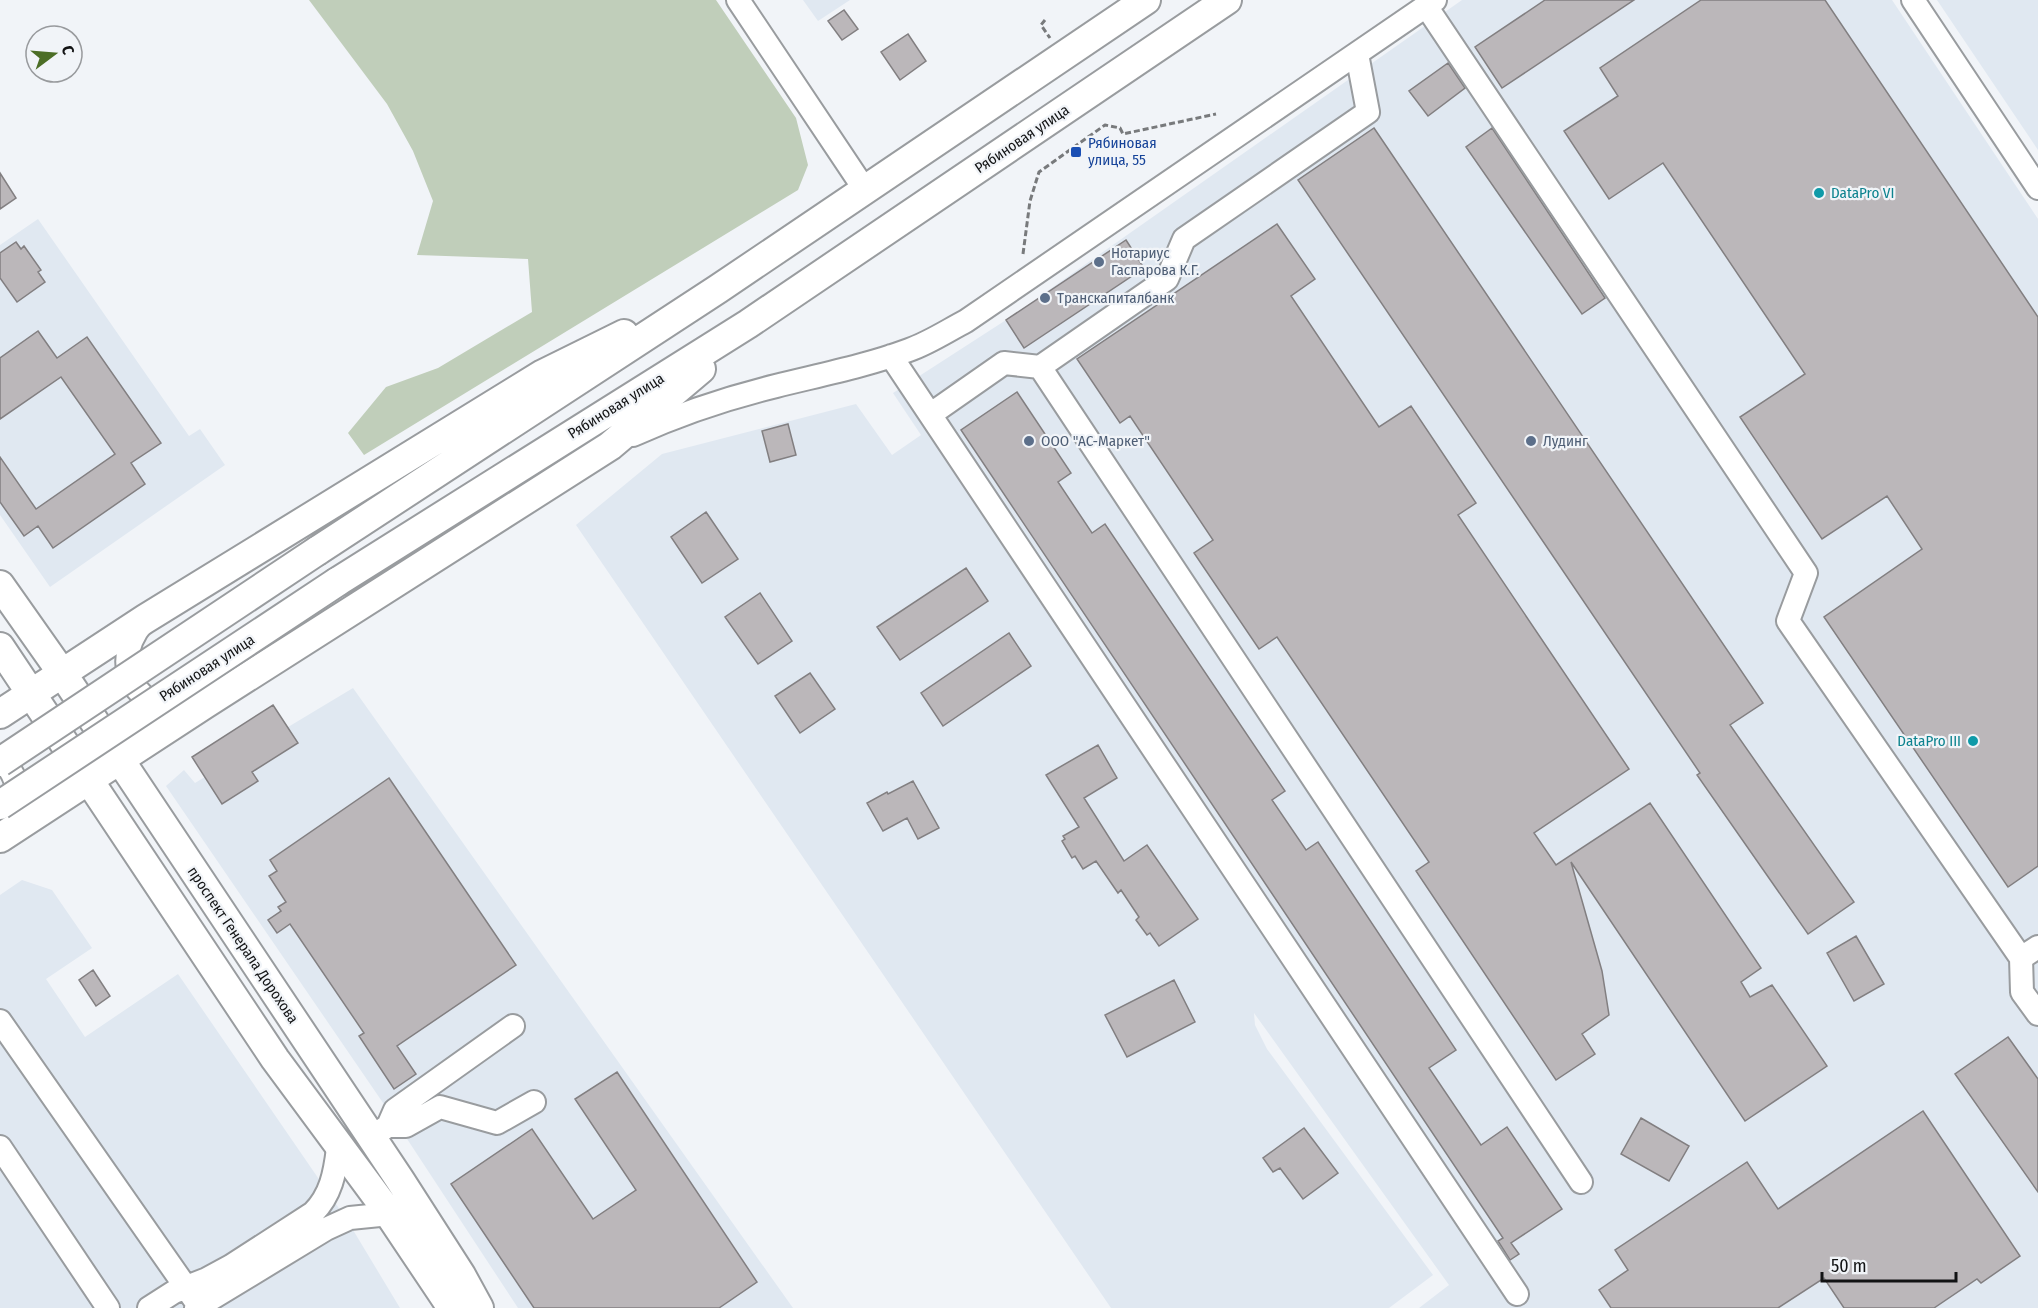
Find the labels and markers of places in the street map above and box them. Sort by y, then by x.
place label: Рябиновая улица, 55 [1088,134,1157,169]
marker: Рябиновая улица, 55 [1069,145,1083,159]
place label: DataPro VI [1831,184,1894,202]
marker: DataPro VI [1812,186,1826,200]
place label: Нотариус Гаспарова К.Г. [1111,244,1199,279]
marker: Нотариус Гаспарова К.Г. [1092,255,1106,269]
place label: Транскапиталбанк [1057,289,1174,307]
marker: Транскапиталбанк [1038,291,1052,305]
place label: ООО "АС-Маркет" [1041,432,1150,450]
place label: Лудинг [1543,432,1588,450]
marker: ООО "АС-Маркет" [1022,434,1036,448]
marker: Лудинг [1524,434,1538,448]
place label: DataPro III [1897,732,1961,750]
marker: DataPro III [1966,734,1980,748]

